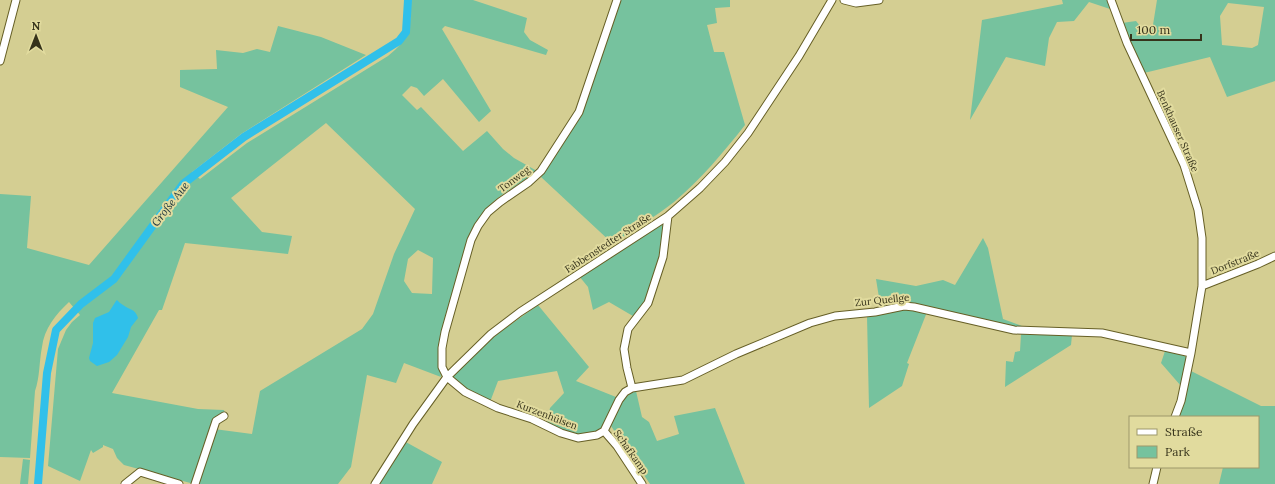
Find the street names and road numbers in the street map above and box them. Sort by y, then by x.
street label: Benkhauser Straße [1154,88,1202,175]
street label: Tonweg [496,163,533,195]
street label: Fabbenstedter Straße [562,210,654,276]
street label: Dorfstraße [1209,246,1262,278]
street label: Zur Quellge [854,291,910,309]
street label: Kurzenhülsen [515,397,579,433]
street label: Schafkamp [611,427,651,477]

